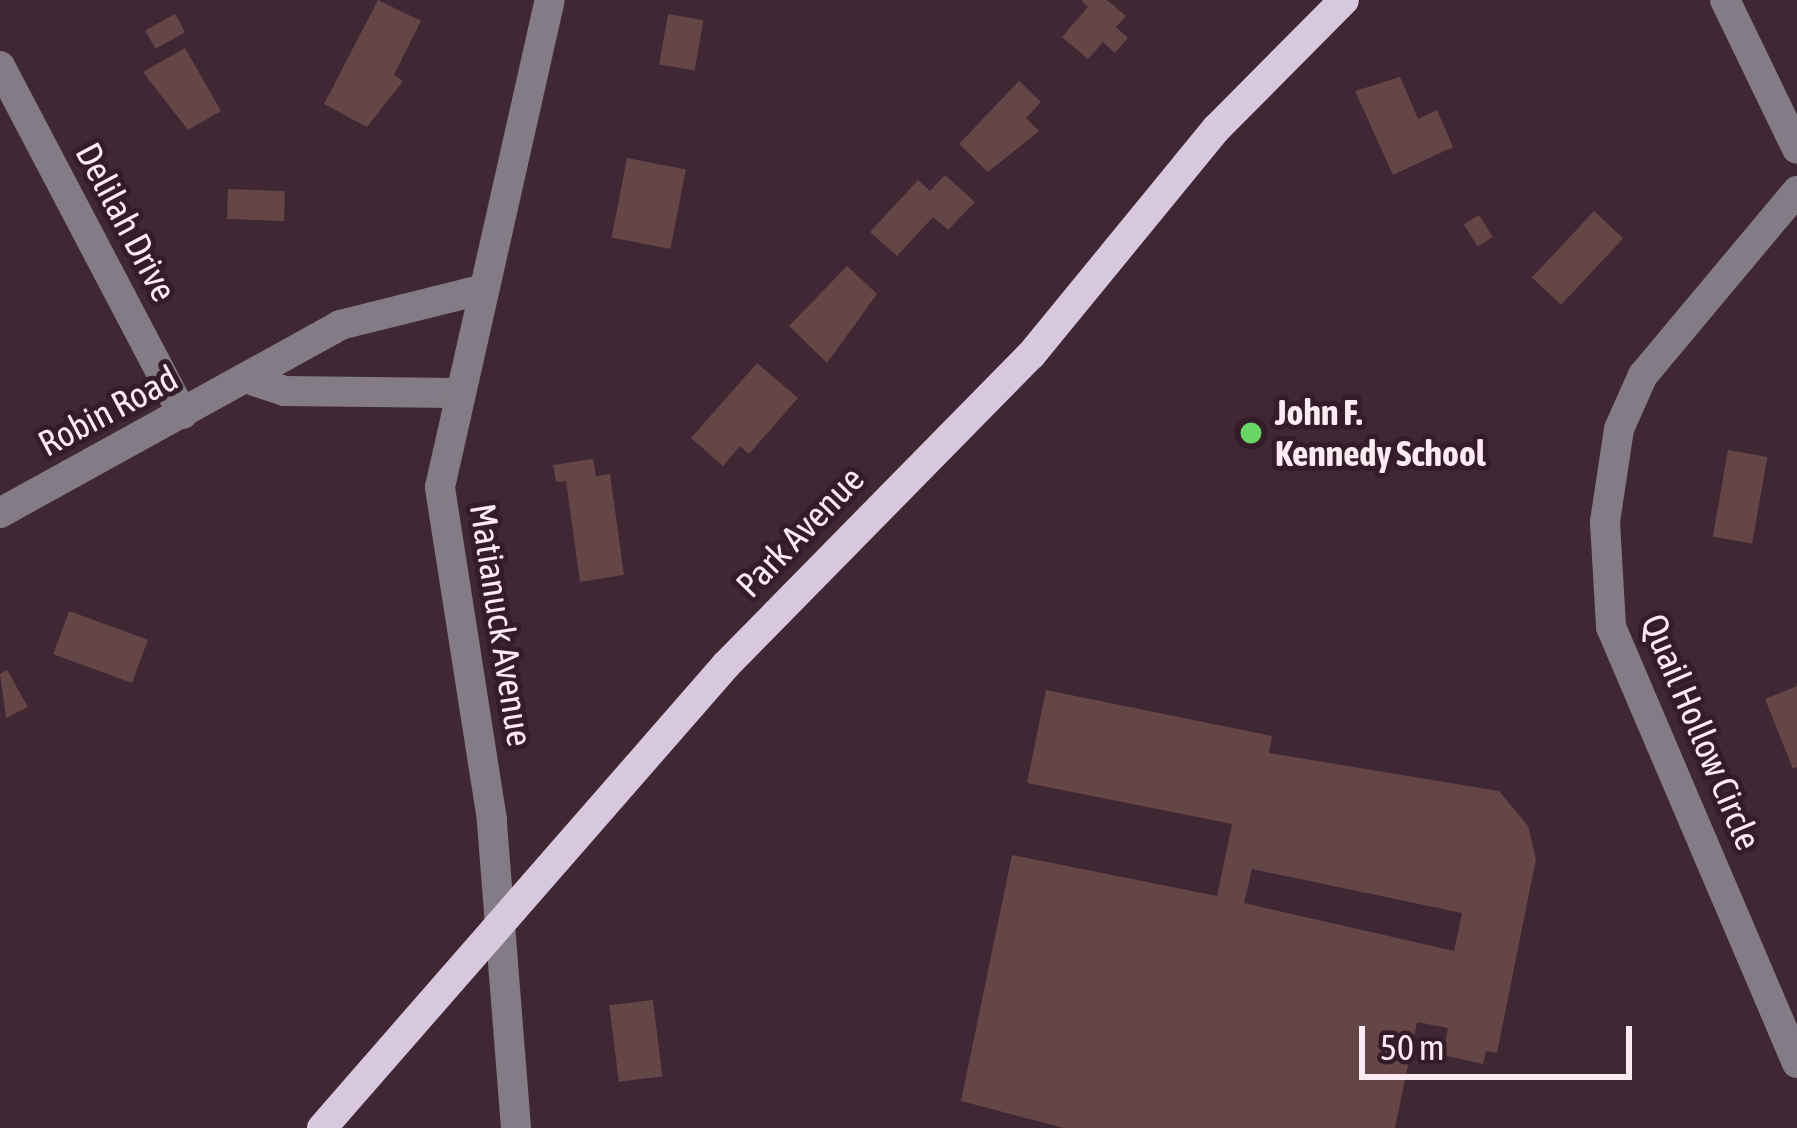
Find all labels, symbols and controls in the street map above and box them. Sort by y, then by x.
street label: Delilah Drive [66,136,186,308]
street label: Robin Road [31,356,185,466]
place label: John F. Kennedy School [1275,390,1485,475]
marker: John F. Kennedy School [1238,420,1264,446]
street label: Park Avenue [727,458,873,606]
street label: Matianuck Avenue [461,501,541,749]
street label: Quail Hollow Circle [1632,608,1770,856]
scale bar [1365,1002,1638,1076]
text: 50 m [1380,1026,1445,1068]

